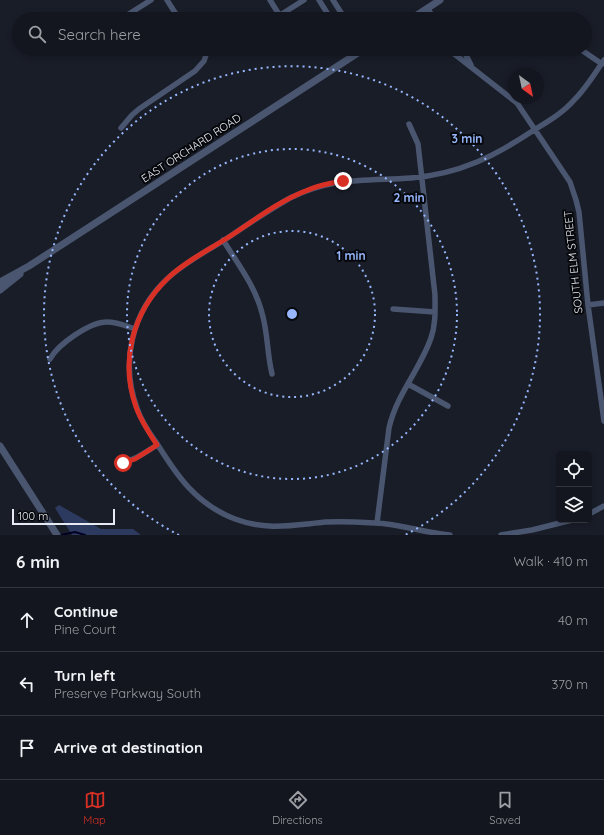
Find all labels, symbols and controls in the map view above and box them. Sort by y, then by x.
search box [12,12,592,56]
icon: search [26,23,48,45]
text: Search here [58,25,141,44]
north arrow [508,68,544,104]
street label: EAST ORCHARD ROAD [139,110,244,185]
text: 3 min [452,131,482,146]
route end [334,172,352,190]
text: 2 min [393,190,425,205]
street label: SOUTH ELM STREET [561,209,585,314]
text: 1 min [336,248,366,263]
centre of rings [285,307,299,321]
map controls [556,451,592,523]
button: locate [556,451,592,487]
route start [114,454,132,472]
button: layers [556,487,592,523]
scale bar [12,507,115,526]
text: 100 m [18,509,48,523]
text: 6 min [16,551,60,572]
text: Walk · 410 m [513,553,588,569]
text: Continue [54,602,118,621]
icon: ahead [16,609,38,631]
text: 40 m [558,612,588,628]
text: Pine Court [54,621,116,637]
text: Turn left [54,666,116,685]
icon: left [16,673,38,695]
text: 370 m [551,676,588,692]
text: Preserve Parkway South [54,685,201,701]
icon: arrive [16,737,38,759]
text: Arrive at destination [54,738,203,757]
tab: Map [83,789,106,827]
tab: Directions [272,789,323,827]
tab: Saved [489,789,521,827]

